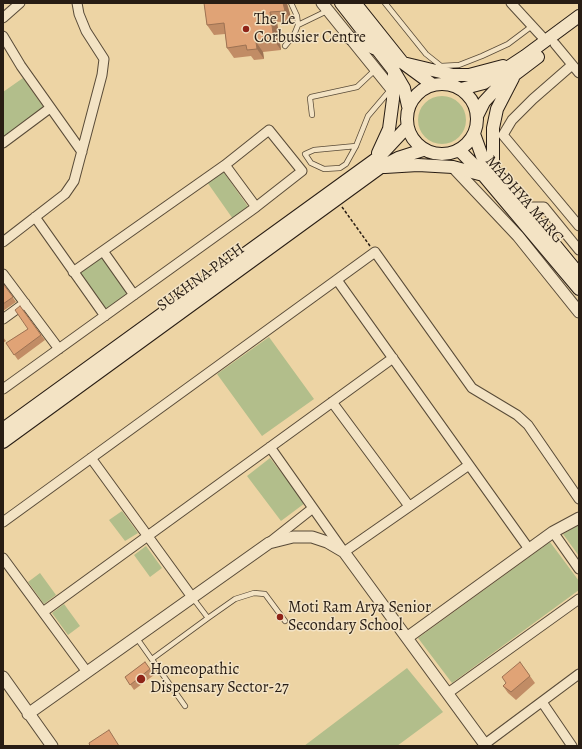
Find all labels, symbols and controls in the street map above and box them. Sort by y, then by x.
place label: The Le Corbusier Centre [254,10,366,48]
marker: The Le Corbusier Centre [241,24,251,34]
street label: MADHYA MARG [481,152,567,248]
street label: SUKHNA PATH [153,240,249,316]
place label: Moti Ram Arya Senior Secondary School [288,598,431,636]
marker: Moti Ram Arya Senior Secondary School [275,612,285,622]
place label: Homeopathic Dispensary Sector-27 [150,660,289,698]
marker: Homeopathic Dispensary Sector-27 [135,673,147,685]

